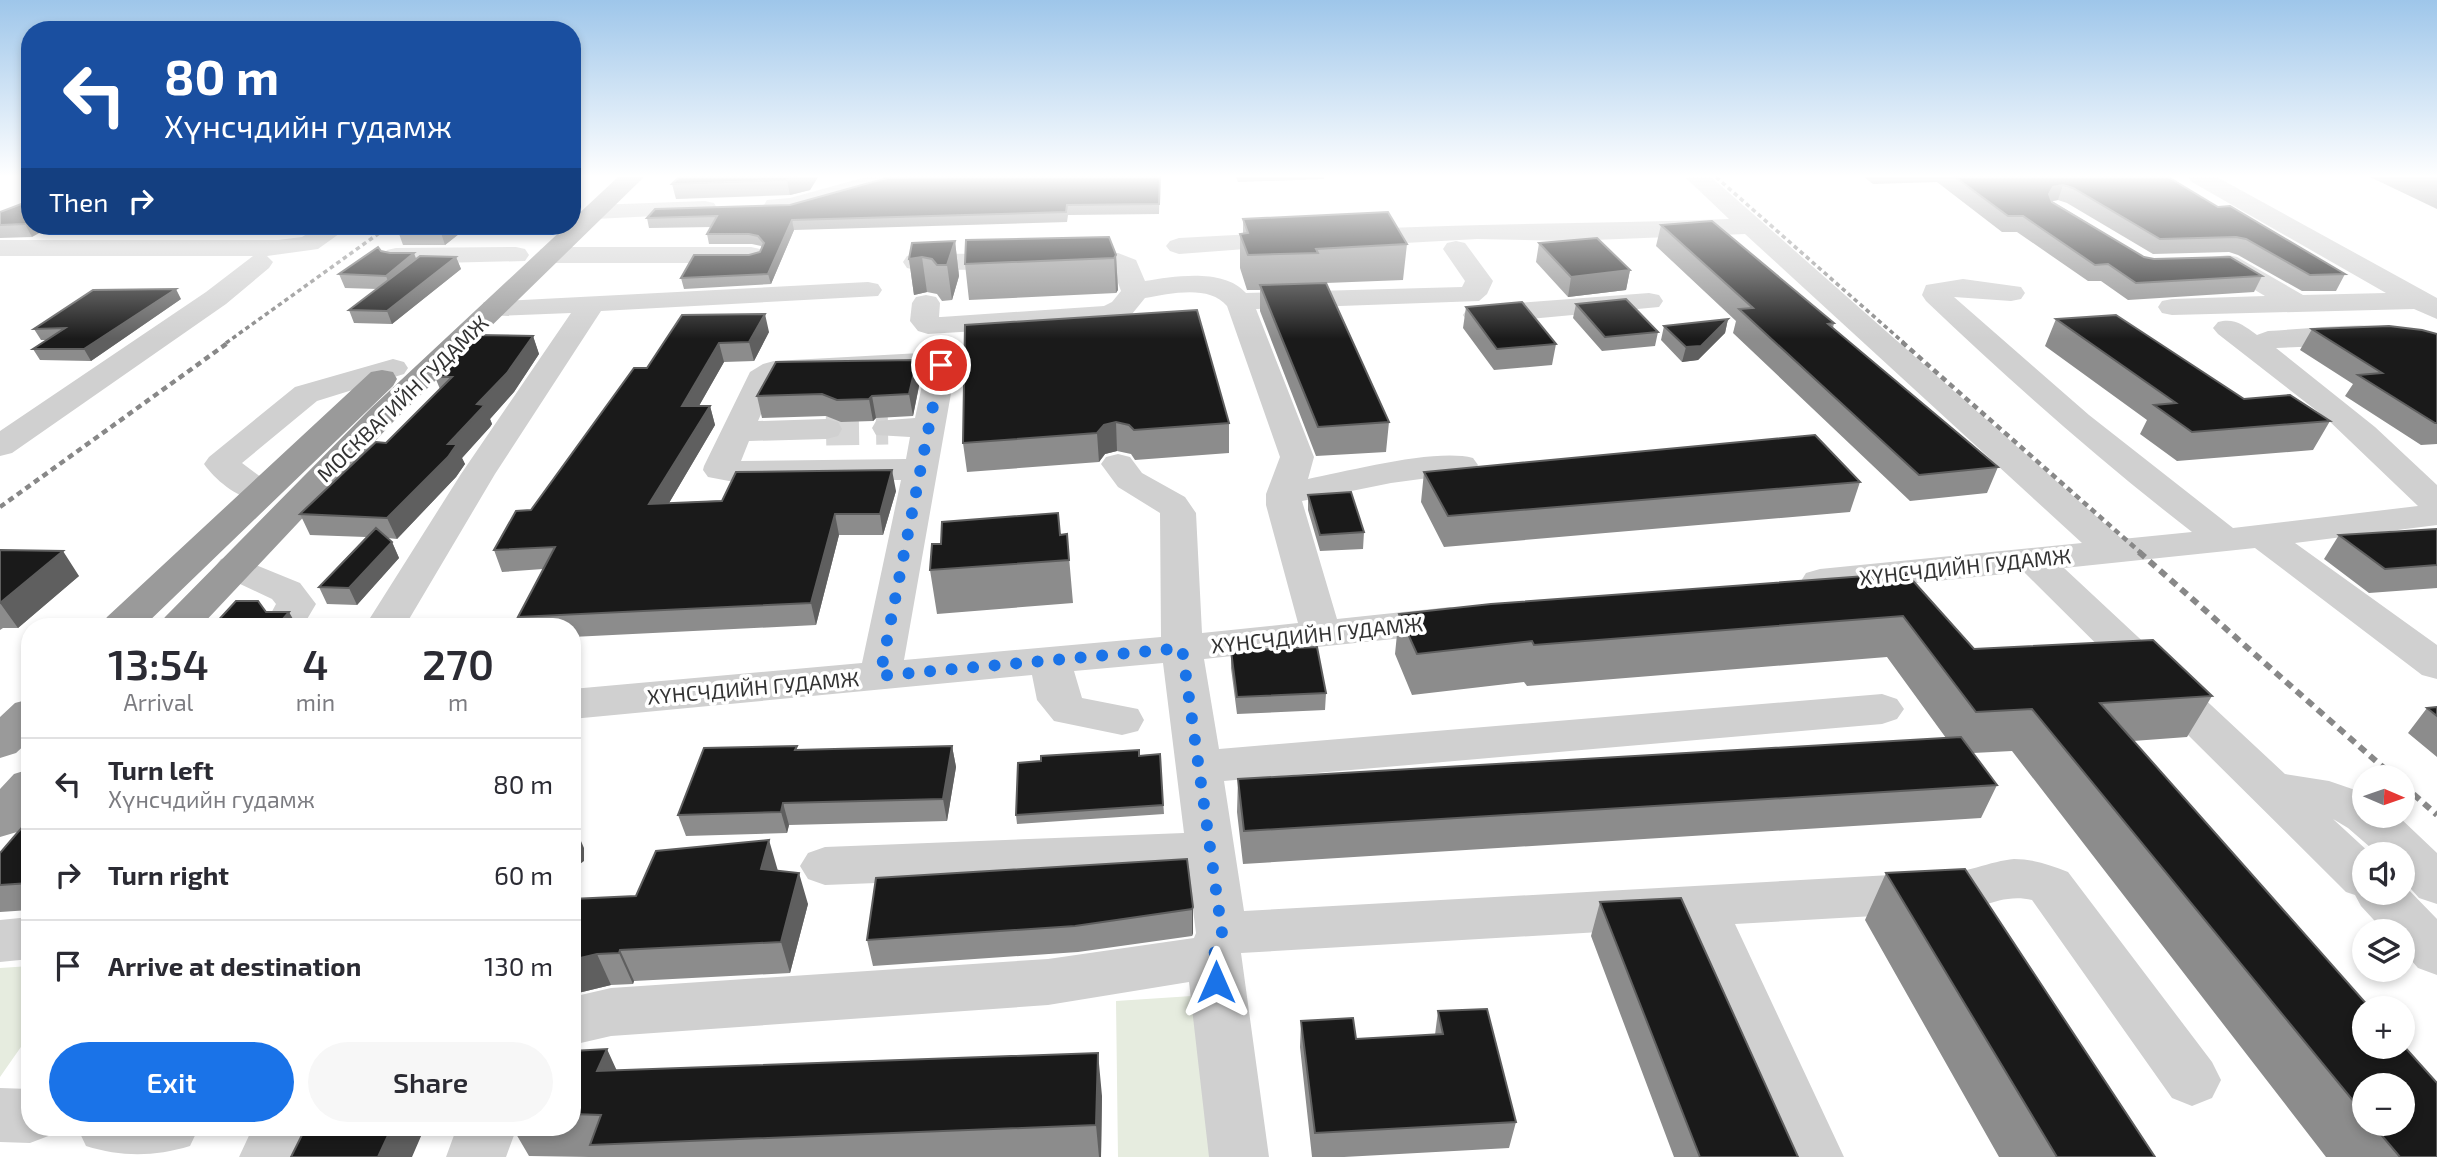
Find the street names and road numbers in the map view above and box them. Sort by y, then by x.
street label: МОСКВАГИЙН ГУДАМЖ [311,310,493,486]
street label: ХҮНСЧДИЙН ГУДАМЖ [1858,542,2072,590]
street label: ХҮНСЧДИЙН ГУДАМЖ [1210,610,1424,658]
street label: ХҮНСЧДИЙН ГУДАМЖ [646,665,860,709]

